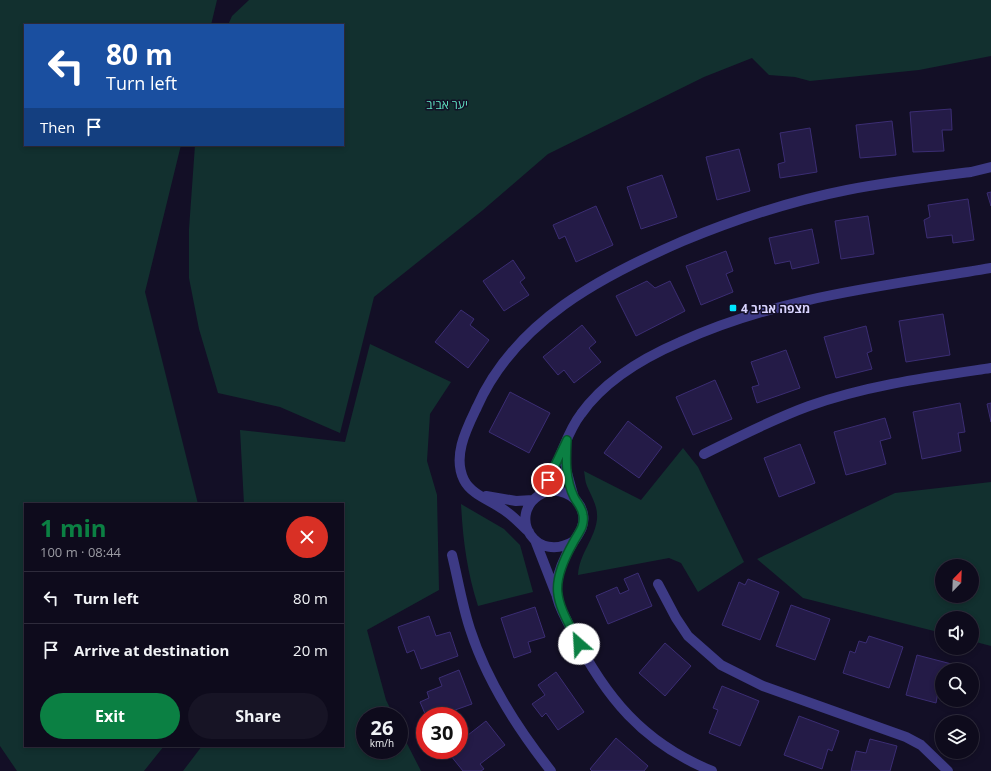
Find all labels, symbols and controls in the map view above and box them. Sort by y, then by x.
text: 80 m [106,35,173,73]
icon: left [40,40,92,92]
text: Turn left [106,71,177,95]
park label: יער אביב [426,96,468,113]
icon: arrive [83,116,105,138]
text: Then [40,117,75,137]
place label: מצפה אביב 4 [741,300,810,317]
marker: מצפה אביב 4 [728,303,738,313]
pin [531,463,565,497]
icon: arrive [537,469,559,491]
text: 1 min [40,511,107,544]
button: close [286,516,328,558]
text: 100 m · 08:44 [40,543,121,561]
north arrow [935,559,979,603]
map controls [935,559,979,759]
icon: left [40,587,62,609]
text: Turn left [74,588,139,608]
text: 80 m [293,588,328,608]
button: sound [935,611,979,655]
position arrow [558,623,600,665]
icon: arrive [40,639,62,661]
text: Arrive at destination [74,640,229,660]
text: 20 m [293,640,328,660]
button: search [935,663,979,707]
button: Exit [40,693,180,739]
button: Share [188,693,328,739]
speed limit sign: 30 [416,707,468,759]
text: 26 [371,714,393,741]
button: layers [935,715,979,759]
text: km/h [370,736,394,750]

